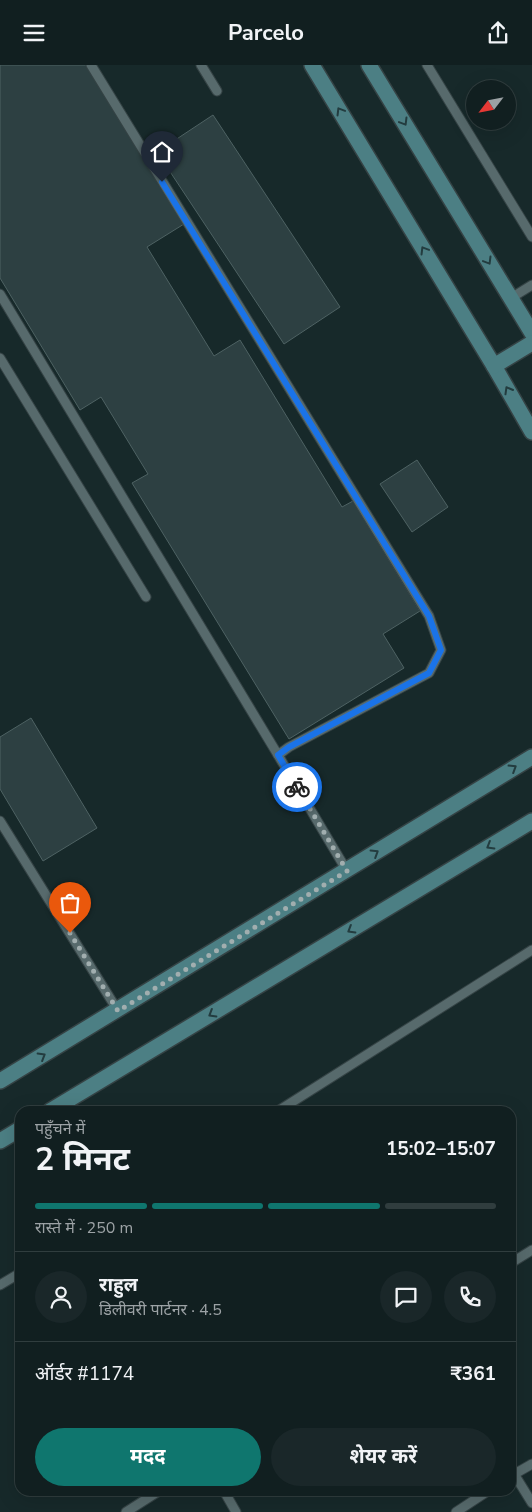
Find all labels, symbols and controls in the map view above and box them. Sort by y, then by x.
text: Parcelo [228,18,304,48]
icon: menu [20,19,48,47]
icon: share [484,19,512,47]
north arrow [466,80,516,130]
map controls [466,80,516,130]
one-way arrow [337,108,347,117]
one-way arrow [397,116,407,125]
pin [141,131,183,182]
icon: home [148,138,176,166]
one-way arrow [421,247,431,256]
one-way arrow [481,255,491,264]
one-way arrow [504,386,514,395]
courier [272,762,322,812]
one-way arrow [508,765,517,775]
icon: bike [283,773,311,801]
one-way arrow [487,839,496,849]
one-way arrow [369,850,378,860]
pin [49,882,91,933]
icon: bag [56,889,84,917]
one-way arrow [348,923,357,933]
one-way arrow [208,1007,217,1017]
one-way arrow [36,1053,45,1063]
text: पहुँचने में [35,1118,85,1140]
text: 15:02–15:07 [386,1136,496,1162]
text: 2 मिनट [35,1138,130,1181]
text: रास्ते में · 250 m [35,1217,133,1239]
button: person [35,1271,87,1323]
button: chat [380,1271,432,1323]
button: phone [444,1271,496,1323]
text: राहुल [99,1272,138,1298]
text: डिलीवरी पार्टनर · 4.5 [99,1299,222,1321]
text: ऑर्डर #1174 [35,1361,134,1387]
text: ₹361 [450,1361,496,1387]
button: मदद [35,1428,261,1486]
button: शेयर करें [271,1428,496,1486]

